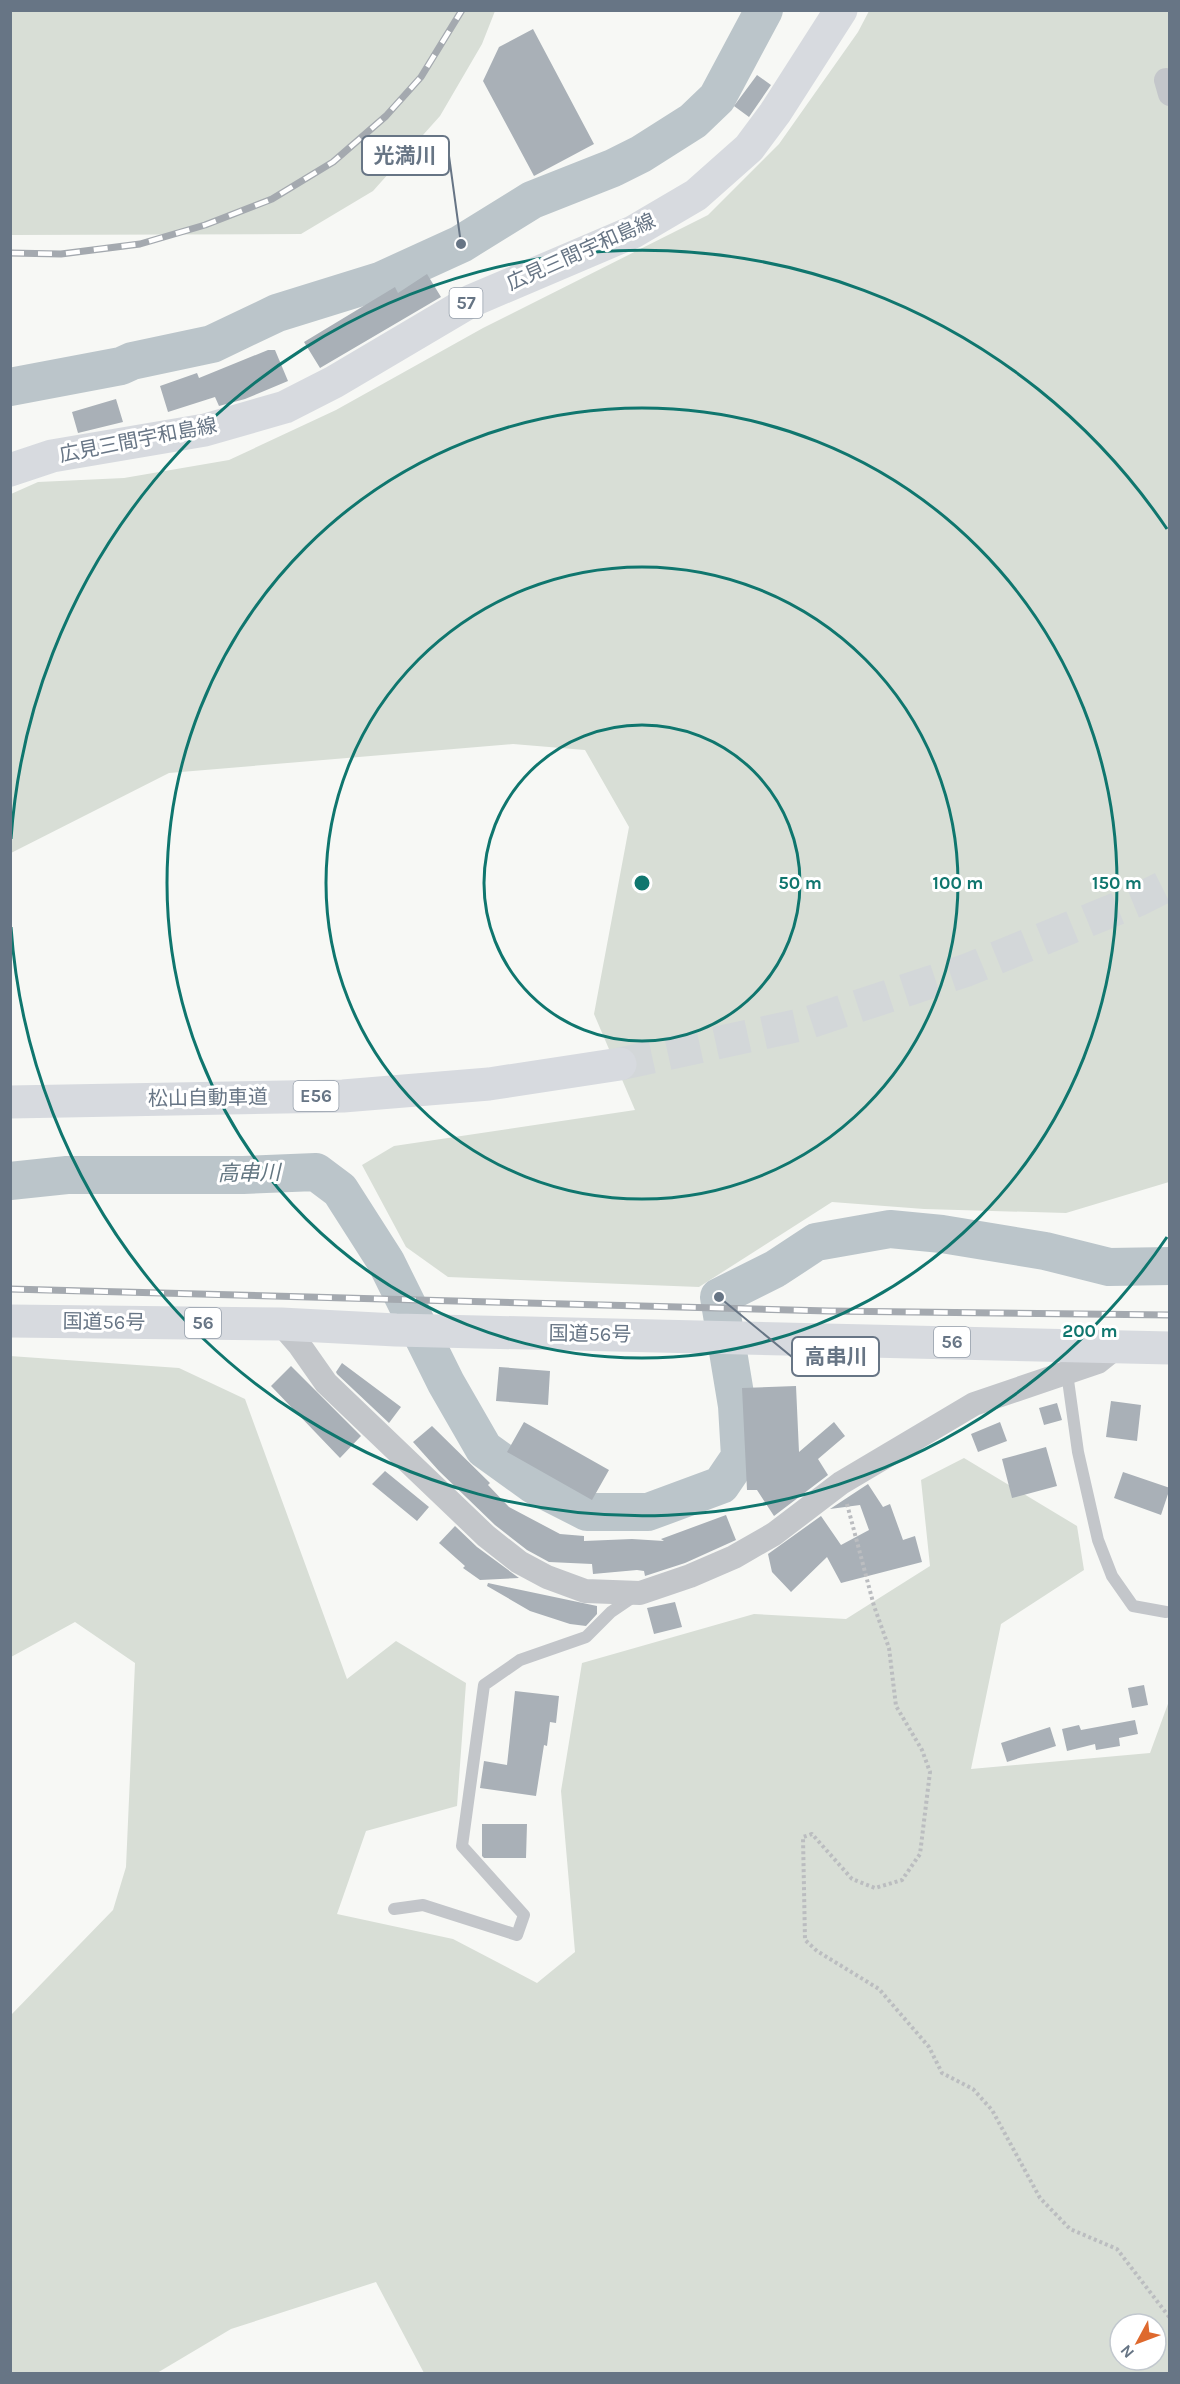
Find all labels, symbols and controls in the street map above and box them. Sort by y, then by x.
callout: 光満川 [362,136,449,175]
text: 光満川 [374,144,437,168]
street label: 広見三間宇和島線 [503,209,659,295]
road number: 57 [450,288,482,318]
street label: 広見三間宇和島線 [57,413,219,467]
text: 50 m [778,872,822,894]
text: 100 m [933,872,983,894]
text: 150 m [1092,872,1142,894]
centre of rings [632,873,652,893]
road number: E56 [294,1081,338,1111]
street label: 松山自動車道 [148,1085,268,1111]
water label: 高串川 [217,1160,283,1186]
road number: 56 [185,1308,221,1338]
street label: 国道56号 [62,1310,146,1334]
text: 200 m [1062,1320,1118,1342]
street label: 国道56号 [548,1322,632,1346]
road number: 56 [934,1327,970,1357]
callout: 高串川 [792,1337,879,1376]
text: 高串川 [805,1345,868,1369]
north arrow [1108,2312,1168,2372]
text: N [1116,2341,1138,2362]

